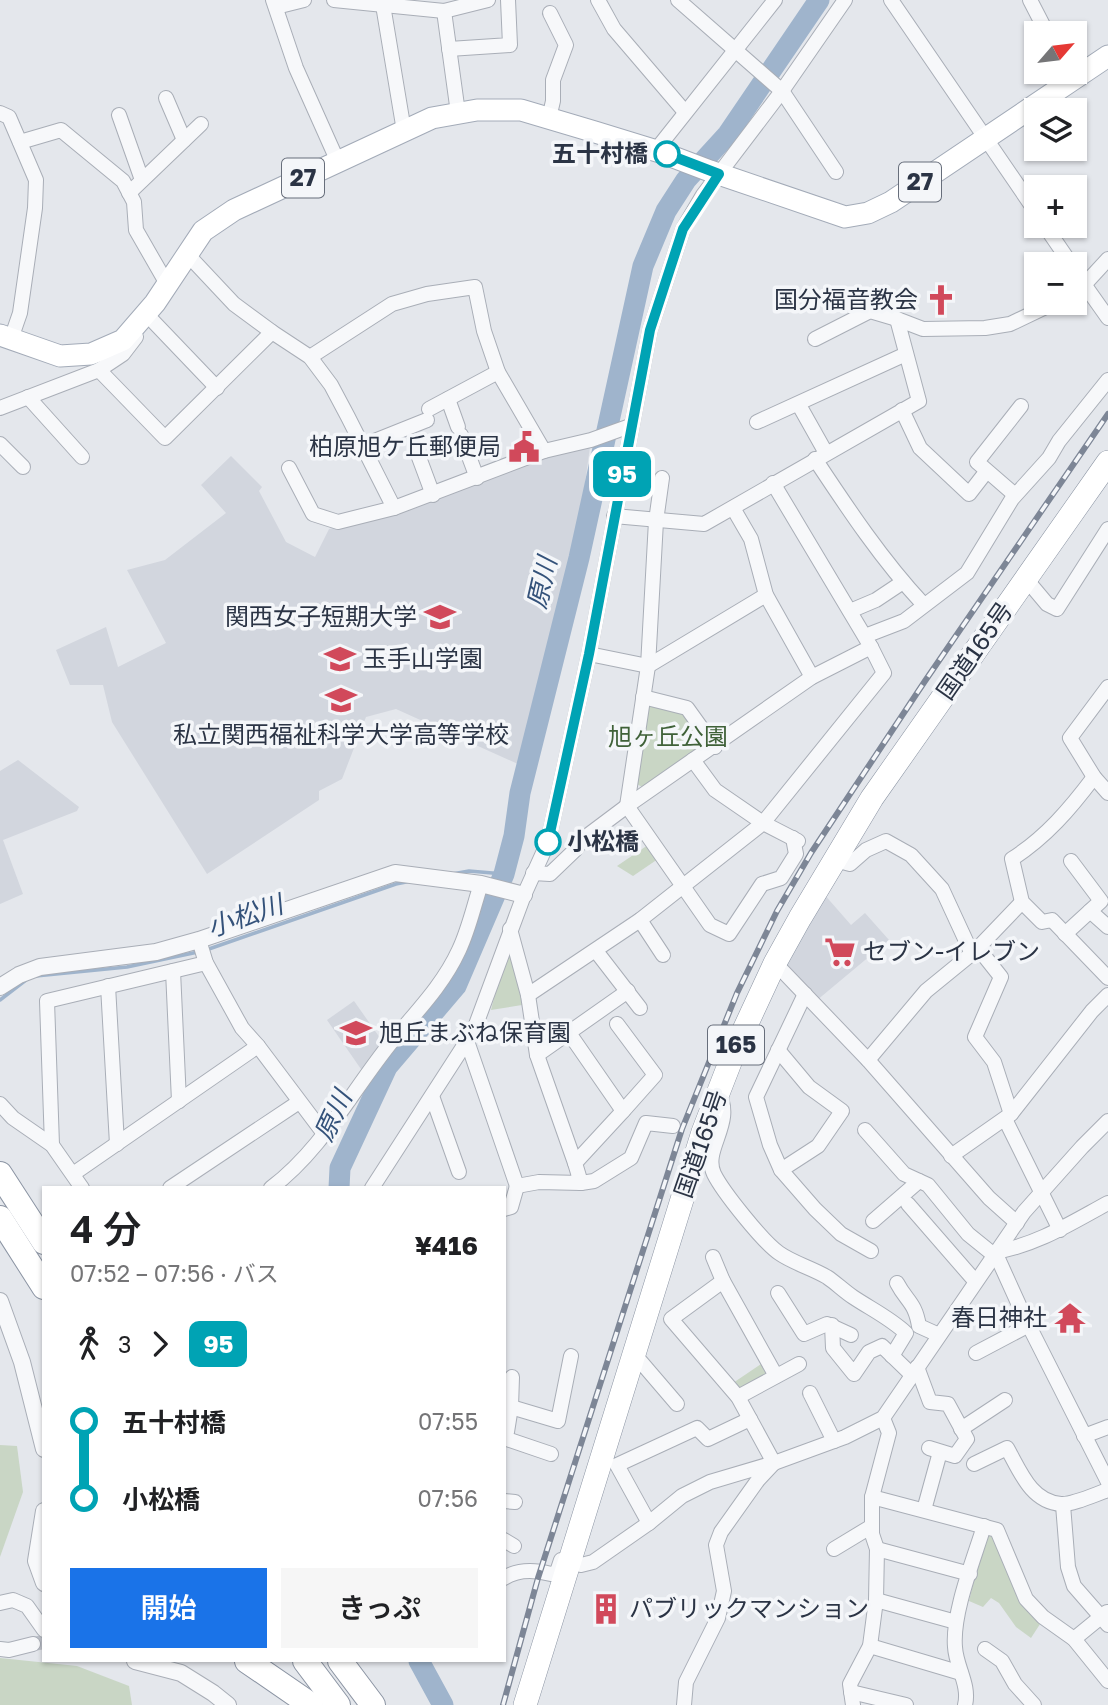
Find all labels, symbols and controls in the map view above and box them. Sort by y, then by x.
north arrow [1024,21,1087,84]
map controls [1024,21,1087,315]
button: layers [1024,98,1087,161]
place label: 五十村橋 [552,138,648,167]
marker: 五十村橋 [654,141,680,167]
road number: 27 [282,158,324,197]
road number: 27 [899,162,941,202]
button: + [1024,175,1087,238]
button: − [1024,252,1087,315]
church icon: 国分福音教会 [924,283,958,317]
place label: 国分福音教会 [774,284,918,313]
public building icon: 柏原旭ケ丘郵便局 [507,430,541,464]
place label: 柏原旭ケ丘郵便局 [309,431,501,460]
line badge: 95 [590,451,654,497]
text: 95 [607,459,637,488]
water label: 原川 [521,551,563,612]
street label: 国道165号 [930,596,1018,704]
school or university icon: 関西女子短期大学 [423,600,457,634]
place label: 関西女子短期大学 [225,601,417,630]
school or university icon: 玉手山学園 [323,642,357,676]
place label: 玉手山学園 [363,643,483,672]
school or university icon: 私立関西福祉科学大学高等学校 [324,683,358,717]
place label: 私立関西福祉科学大学高等学校 [173,719,509,748]
park label: 旭ヶ丘公園 [608,721,728,750]
place label: 小松橋 [567,826,639,855]
marker: 小松橋 [535,829,561,855]
water label: 小松川 [203,887,290,943]
supermarket icon: セブン-イレブン [823,935,857,969]
place label: セブン-イレブン [863,936,1040,965]
school or university icon: 旭丘まぶね保育園 [339,1016,373,1050]
place label: 旭丘まぶね保育園 [379,1017,571,1046]
road number: 165 [708,1026,764,1064]
water label: 原川 [308,1083,359,1146]
street label: 国道165号 [668,1086,732,1201]
text: 4 分 [70,1206,141,1251]
text: ¥416 [415,1230,478,1261]
text: 07:52 – 07:56 · バス [70,1259,279,1287]
temple icon: 春日神社 [1053,1301,1087,1335]
place label: 春日神社 [951,1302,1047,1331]
icon: walk [70,1325,108,1363]
icon: forward [141,1325,179,1363]
text: 95 [203,1329,233,1358]
text: 3 [118,1330,131,1358]
text: 五十村橋 [122,1407,226,1438]
text: 07:55 [418,1407,478,1435]
text: 小松橋 [122,1484,200,1515]
text: 07:56 [417,1484,478,1512]
button: 開始 [70,1568,267,1648]
button: きっぷ [281,1568,478,1648]
building icon: パブリックマンション [589,1592,623,1626]
place label: パブリックマンション [629,1593,869,1622]

